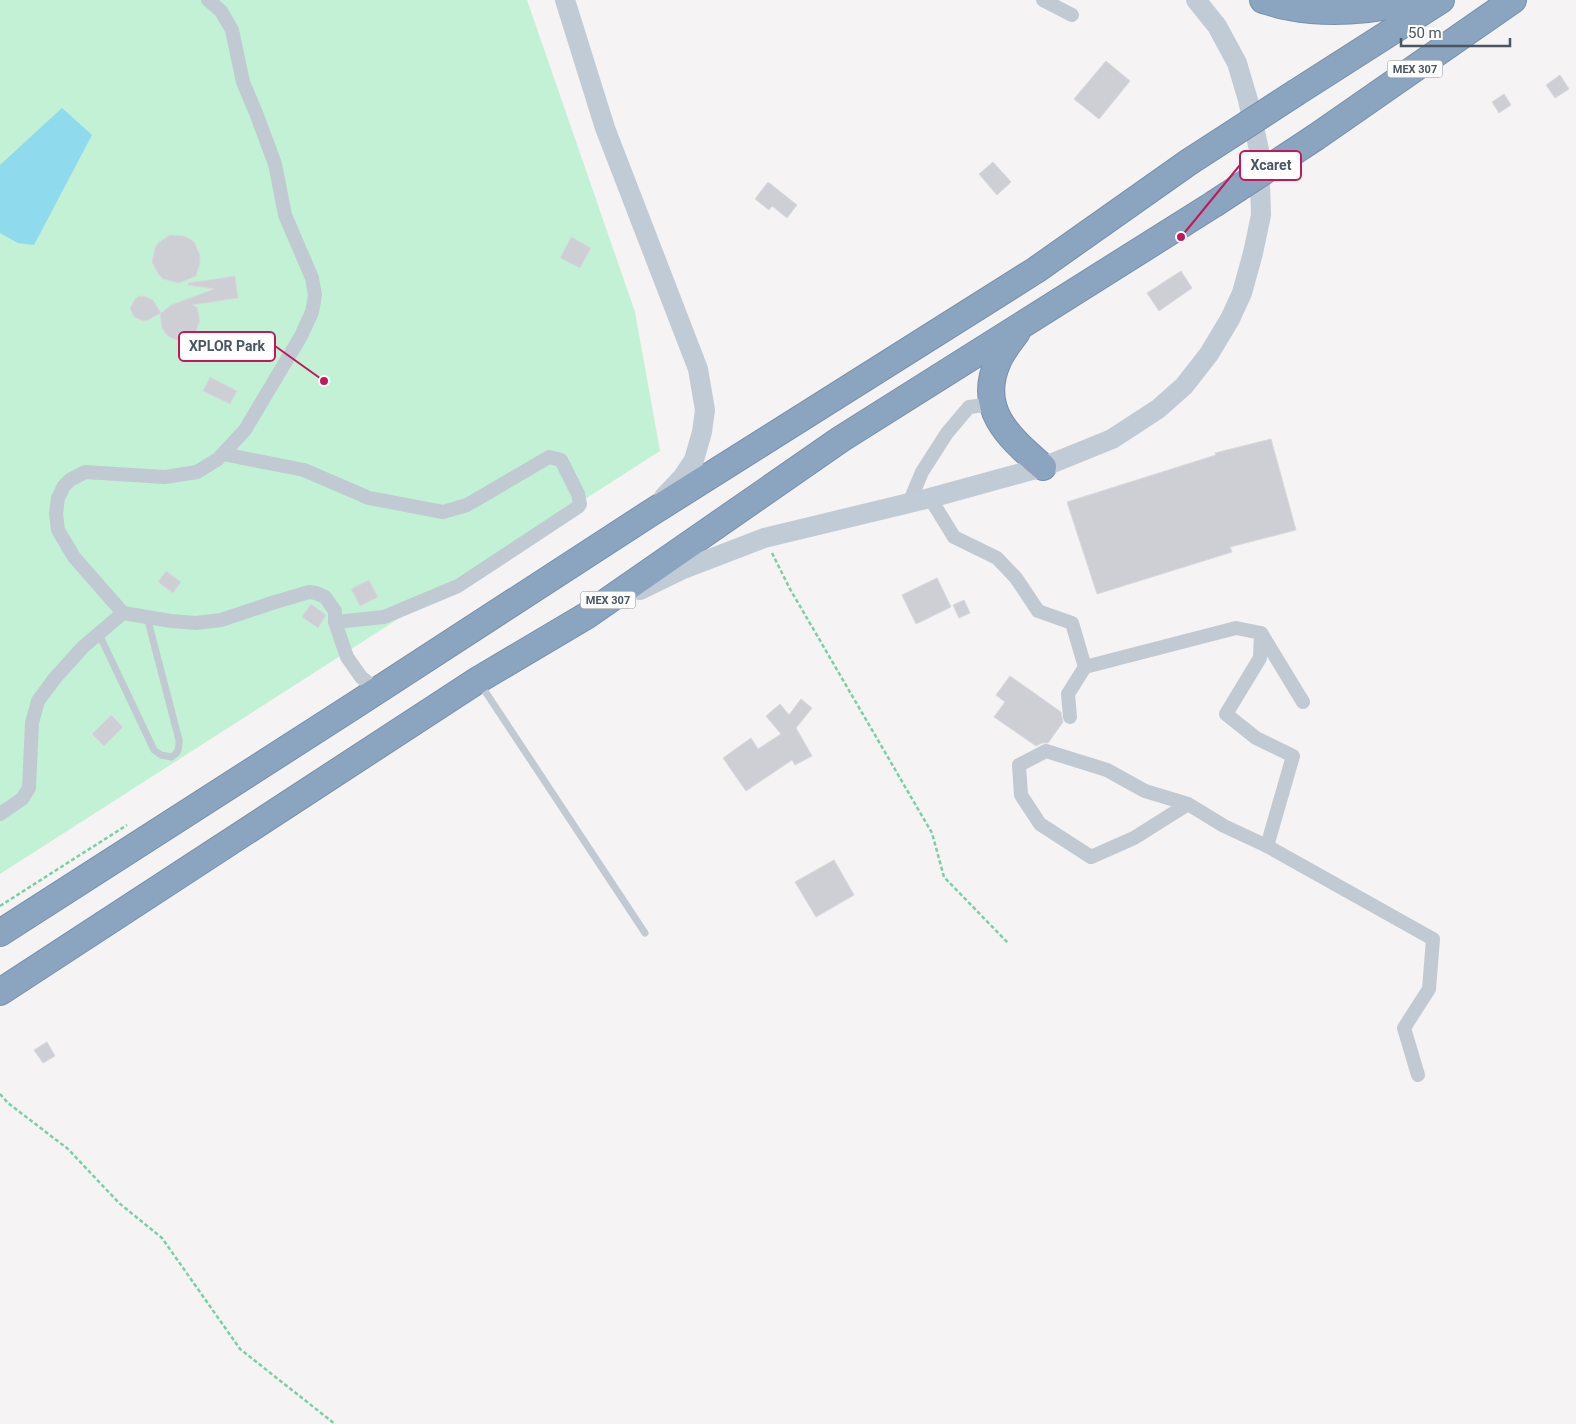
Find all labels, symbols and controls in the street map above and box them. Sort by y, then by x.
scale bar [1401,15,1510,47]
text: 50 m [1408,24,1442,42]
road number: MEX 307 [1388,61,1442,78]
callout: Xcaret [1240,151,1301,180]
text: Xcaret [1251,157,1292,173]
callout: XPLOR Park [179,332,275,361]
text: XPLOR Park [189,338,266,354]
road number: MEX 307 [580,592,636,608]

